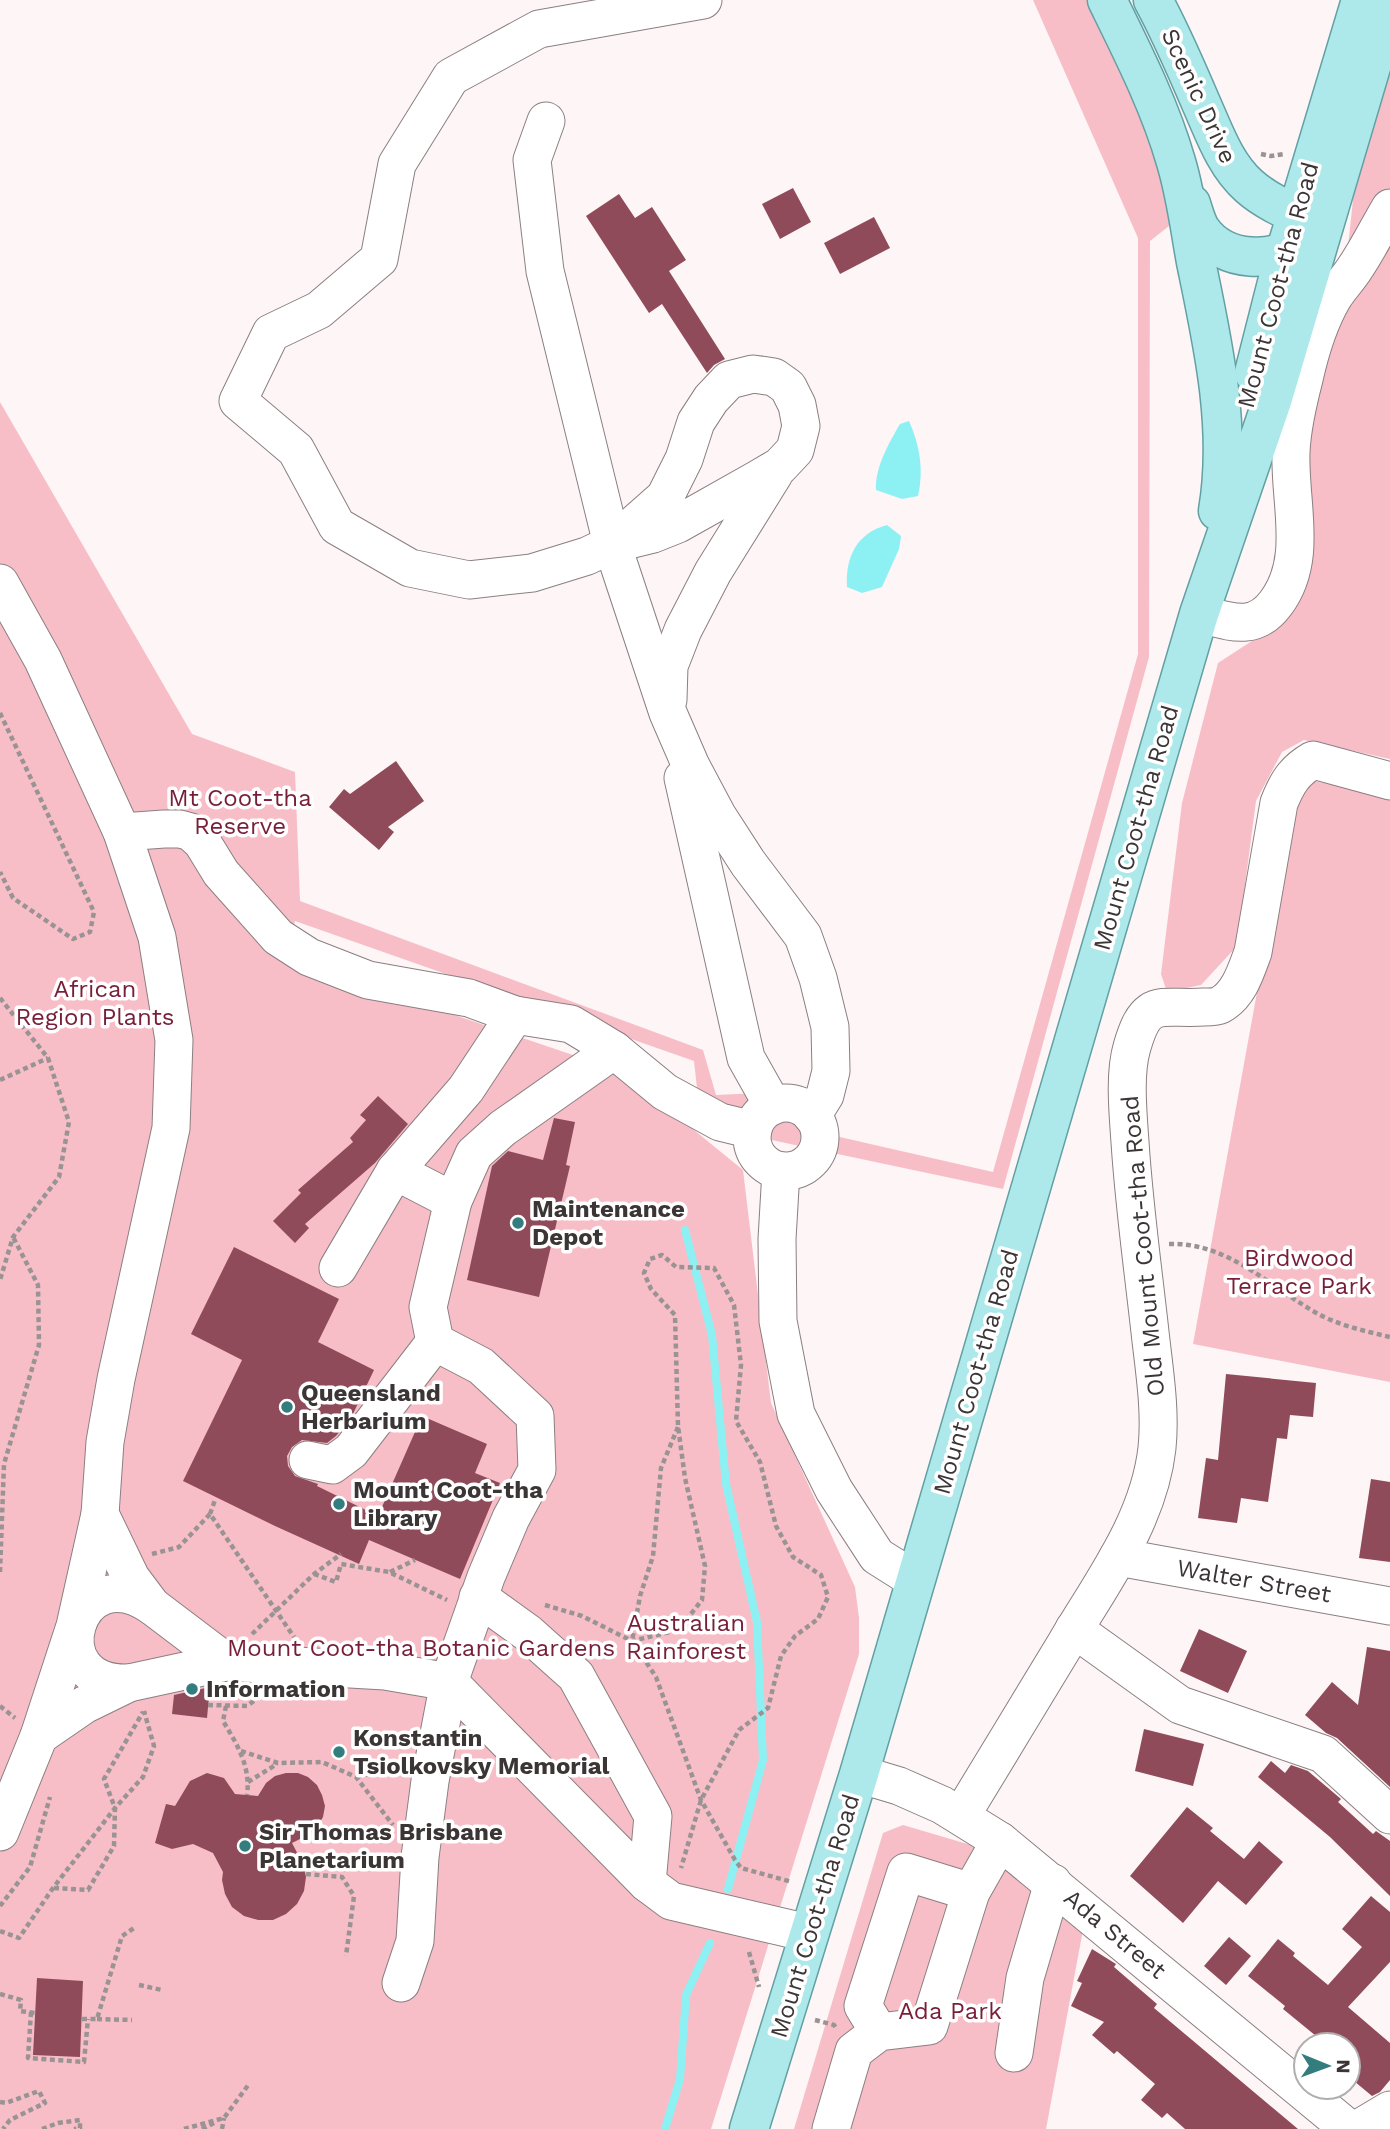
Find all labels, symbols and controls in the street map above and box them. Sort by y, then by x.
street label: Scenic Drive [1156,24,1242,168]
street label: Mount Coot-tha Road [1232,159,1324,411]
street label: Mount Coot-tha Road [1088,702,1184,954]
park label: Mt Coot-tha Reserve [168,784,312,840]
park label: African Region Plants [16,975,174,1031]
street label: Old Mount Coot-tha Road [1116,1094,1170,1398]
place label: Maintenance Depot [532,1195,685,1251]
marker: Maintenance Depot [510,1215,526,1231]
park label: Birdwood Terrace Park [1226,1244,1372,1300]
street label: Mount Coot-tha Road [928,1246,1024,1498]
place label: Queensland Herbarium [301,1379,441,1435]
marker: Queensland Herbarium [279,1399,295,1415]
place label: Mount Coot-tha Library [353,1476,543,1532]
marker: Mount Coot-tha Library [331,1496,347,1512]
street label: Walter Street [1175,1554,1333,1608]
park label: Australian Rainforest [626,1609,746,1665]
park label: Mount Coot-tha Botanic Gardens [227,1634,615,1662]
place label: Information [206,1675,346,1703]
marker: Information [184,1681,200,1697]
place label: Konstantin Tsiolkovsky Memorial [353,1724,610,1780]
marker: Konstantin Tsiolkovsky Memorial [331,1744,347,1760]
street label: Mount Coot-tha Road [765,1791,865,2041]
place label: Sir Thomas Brisbane Planetarium [259,1818,503,1874]
marker: Sir Thomas Brisbane Planetarium [237,1838,253,1854]
street label: Ada Street [1058,1883,1172,1985]
park label: Ada Park [898,1997,1002,2025]
north arrow [1292,2031,1362,2101]
text: N [1332,2059,1355,2074]

